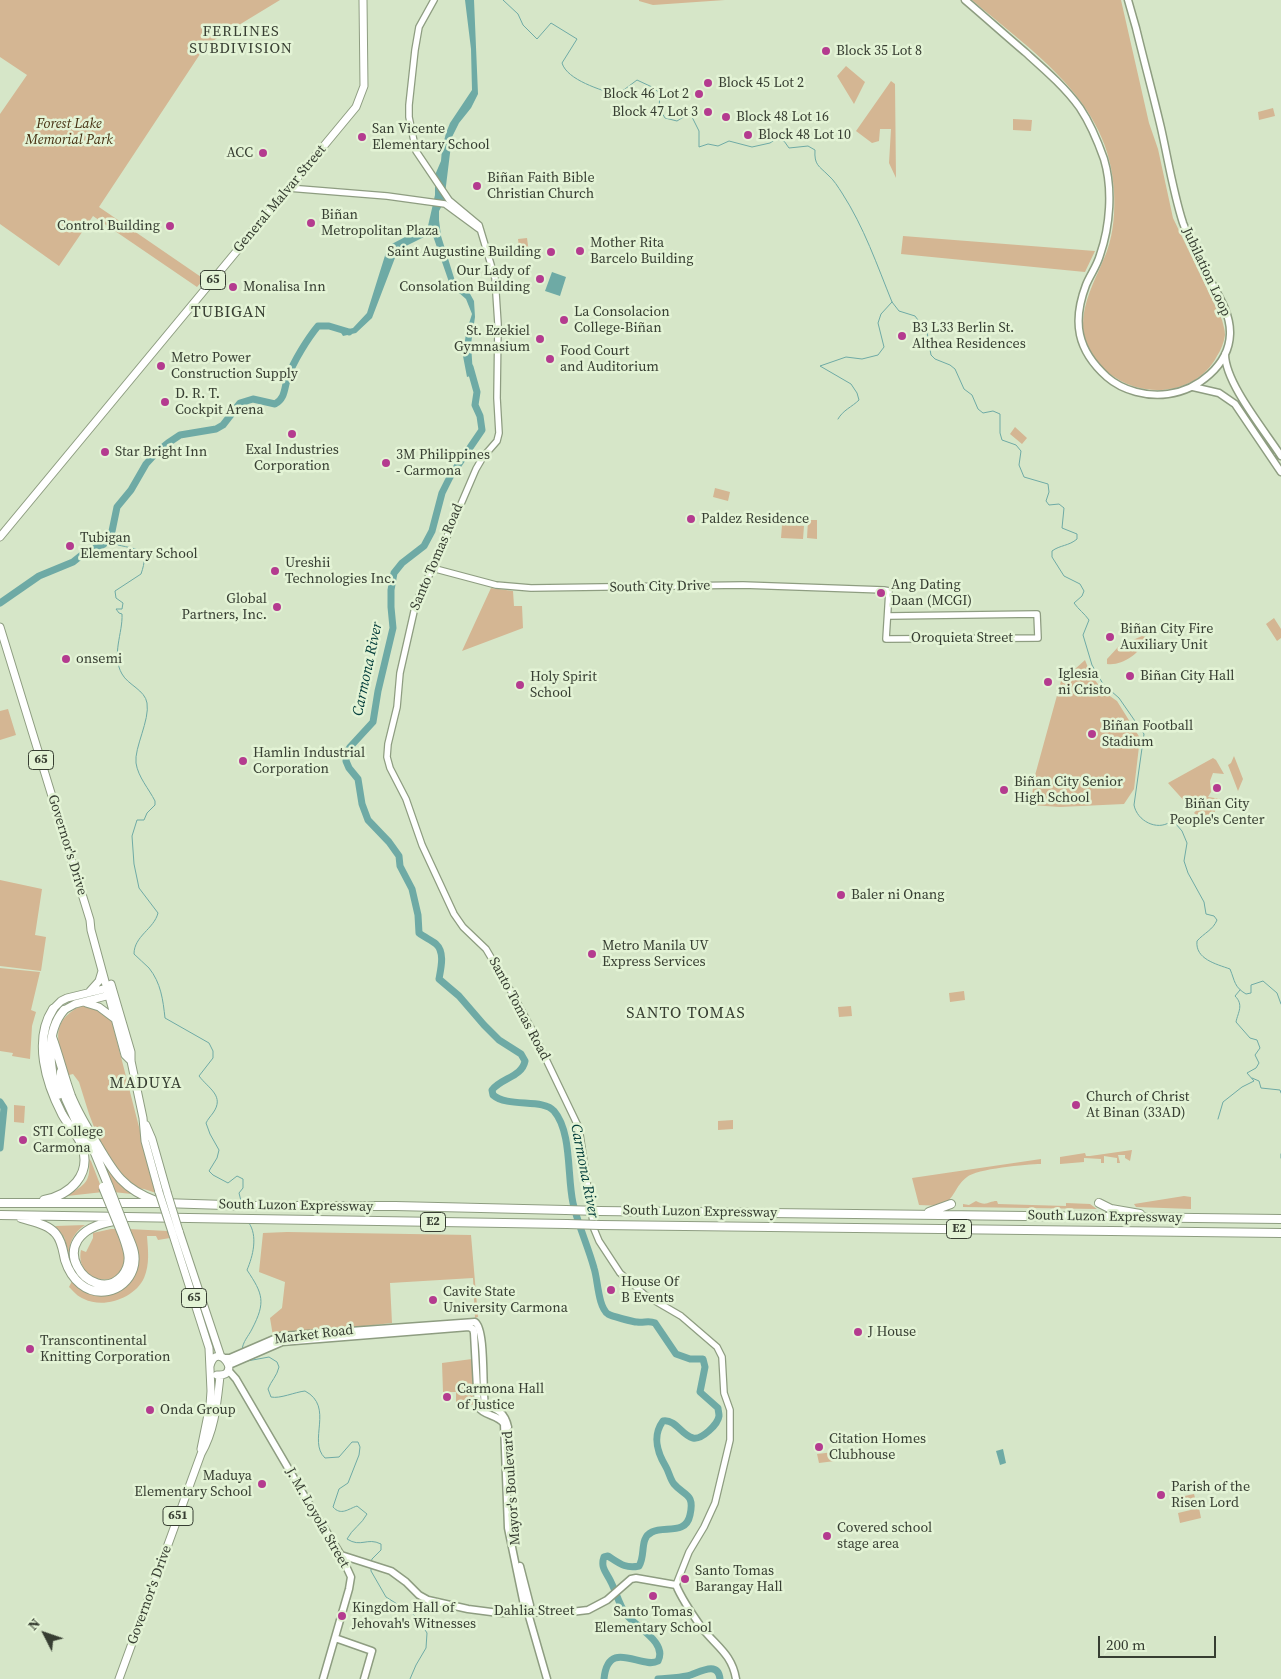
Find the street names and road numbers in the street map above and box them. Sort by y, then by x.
street label: General Malvar Street [230,142,330,256]
street label: Jubilation Loop [1178,225,1234,319]
road number: 65 [200,270,226,290]
street label: Santo Tomas Road [407,501,467,613]
street label: South City Drive [609,578,711,596]
street label: Oroquieta Street [911,630,1013,646]
road number: 65 [28,750,54,770]
street label: Governor's Drive [44,793,90,897]
street label: Santo Tomas Road [485,955,553,1063]
street label: South Luzon Expressway [219,1196,373,1216]
street label: South Luzon Expressway [623,1202,777,1222]
street label: South Luzon Expressway [1028,1207,1182,1227]
road number: E2 [420,1212,446,1232]
road number: E2 [946,1220,972,1238]
road number: 65 [182,1289,206,1308]
street label: Market Road [274,1322,354,1348]
street label: Mayor's Boulevard [500,1430,524,1546]
street label: J. M. Loyola Street [281,1465,353,1571]
road number: 651 [163,1506,193,1525]
street label: Governor's Drive [124,1543,176,1647]
street label: Dahlia Street [494,1603,574,1619]

